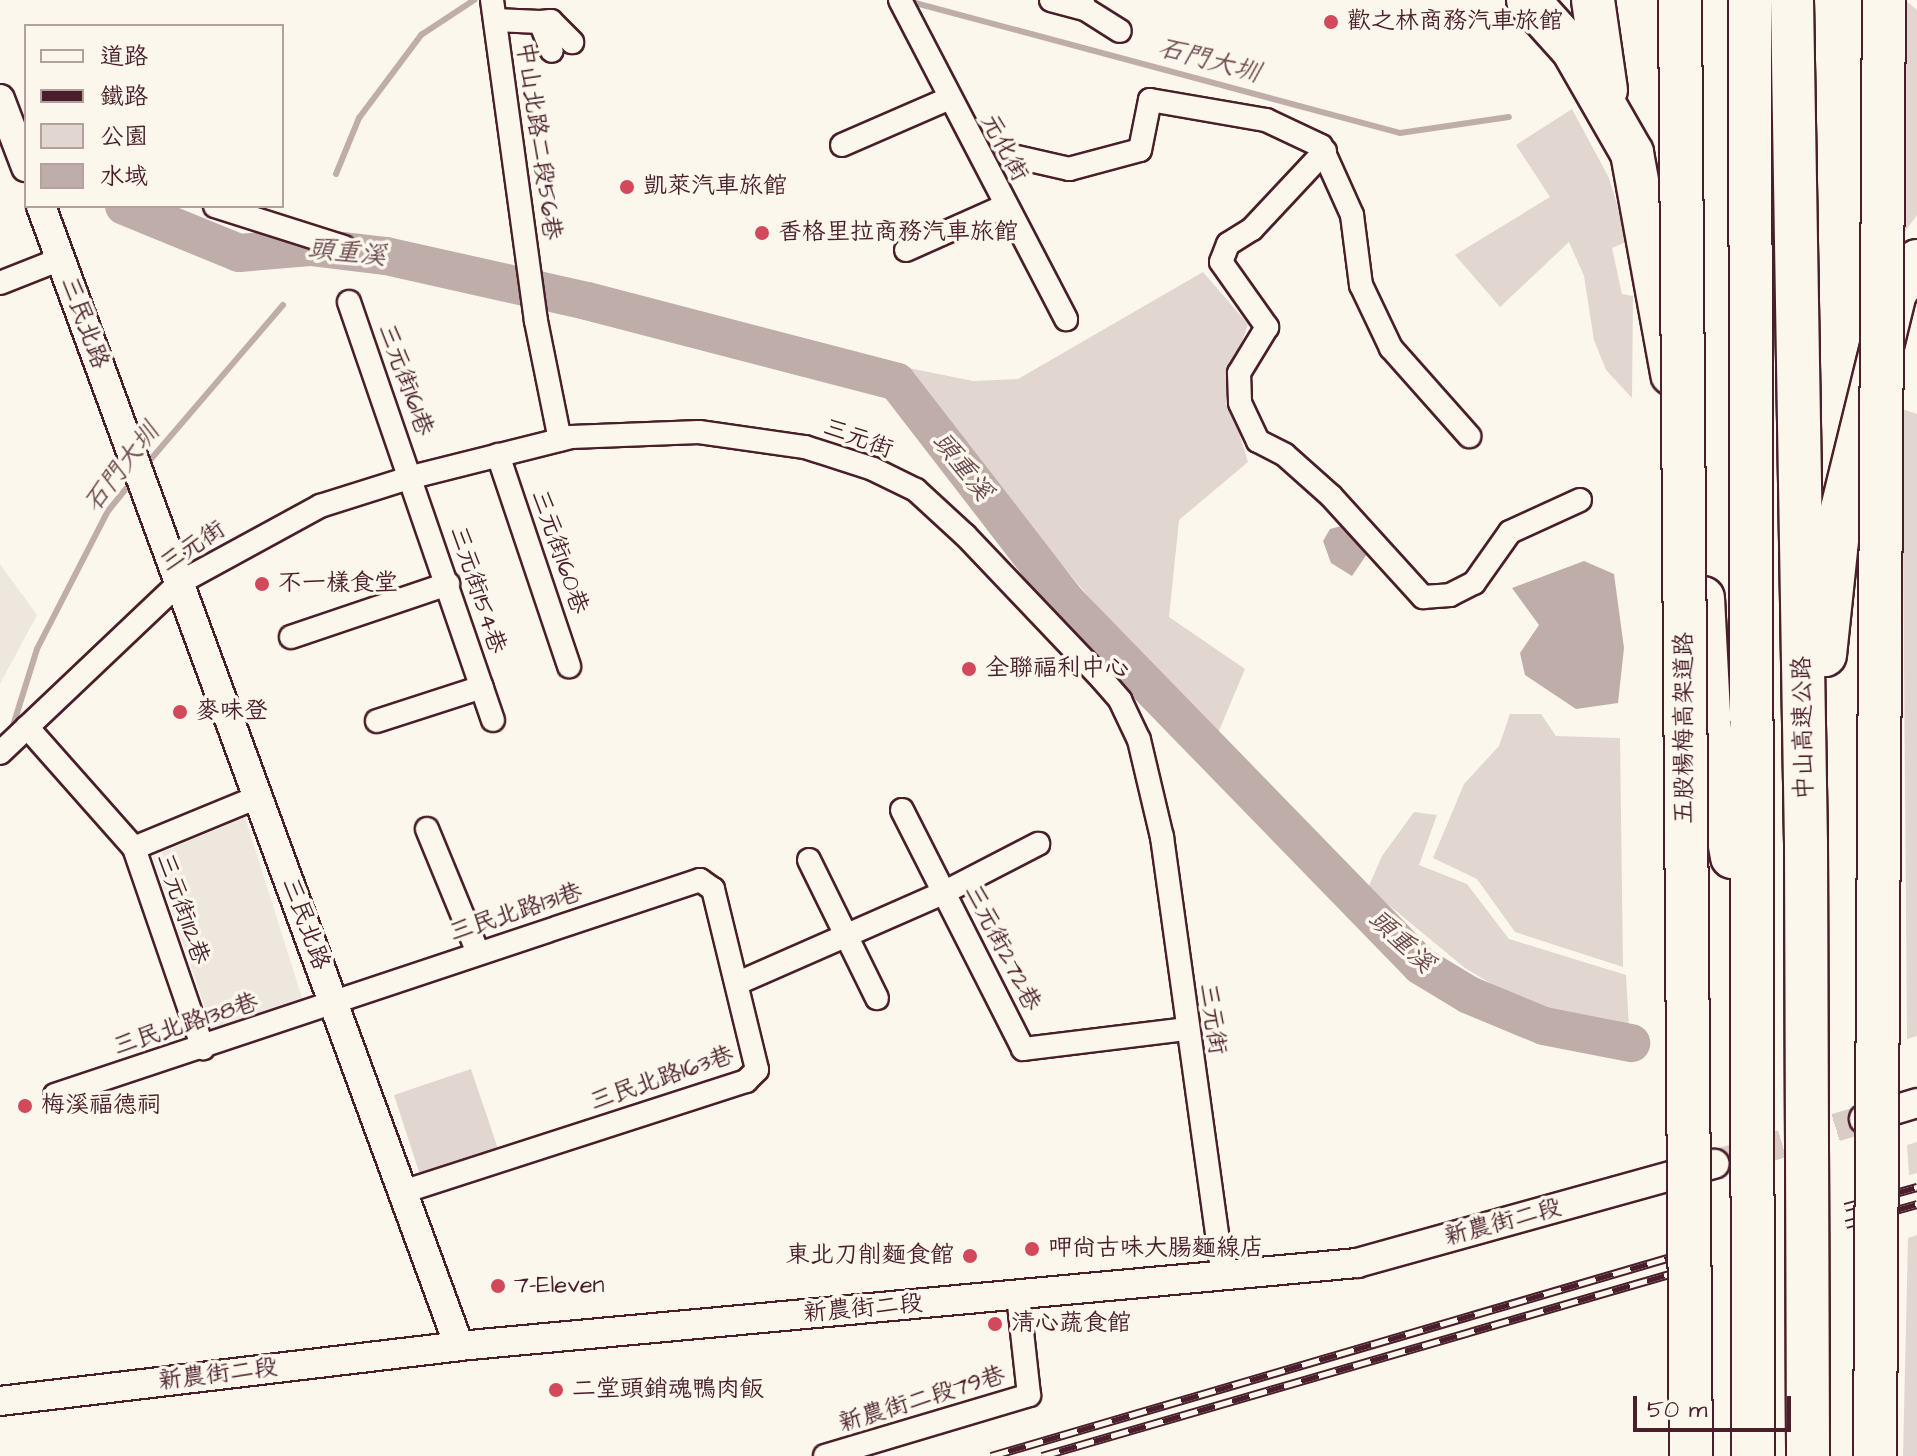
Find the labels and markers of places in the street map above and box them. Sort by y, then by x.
place label: 歡之林商務汽車旅館 [1347,8,1563,36]
marker: 歡之林商務汽車旅館 [1322,13,1340,31]
place label: 凱萊汽車旅館 [643,173,787,201]
marker: 凱萊汽車旅館 [618,178,636,196]
place label: 香格里拉商務汽車旅館 [778,219,1018,247]
marker: 香格里拉商務汽車旅館 [753,224,771,242]
place label: 不一樣食堂 [278,570,398,598]
marker: 不一樣食堂 [253,575,271,593]
place label: 全聯福利中心 [985,655,1129,683]
marker: 全聯福利中心 [960,660,978,678]
place label: 麥味登 [196,698,268,726]
marker: 麥味登 [171,703,189,721]
place label: 梅溪福德祠 [41,1092,161,1120]
marker: 梅溪福德祠 [16,1097,34,1115]
place label: 呷尚古味大腸麵線店 [1048,1235,1264,1263]
marker: 呷尚古味大腸麵線店 [1023,1240,1041,1258]
place label: 東北刀削麵食館 [786,1242,954,1270]
marker: 東北刀削麵食館 [961,1247,979,1265]
place label: 7-Eleven [514,1272,605,1300]
marker: 7-Eleven [489,1277,507,1295]
place label: 清心蔬食館 [1011,1310,1131,1338]
marker: 清心蔬食館 [986,1315,1004,1333]
place label: 二堂頭銷魂鴨肉飯 [572,1376,764,1404]
marker: 二堂頭銷魂鴨肉飯 [547,1381,565,1399]

